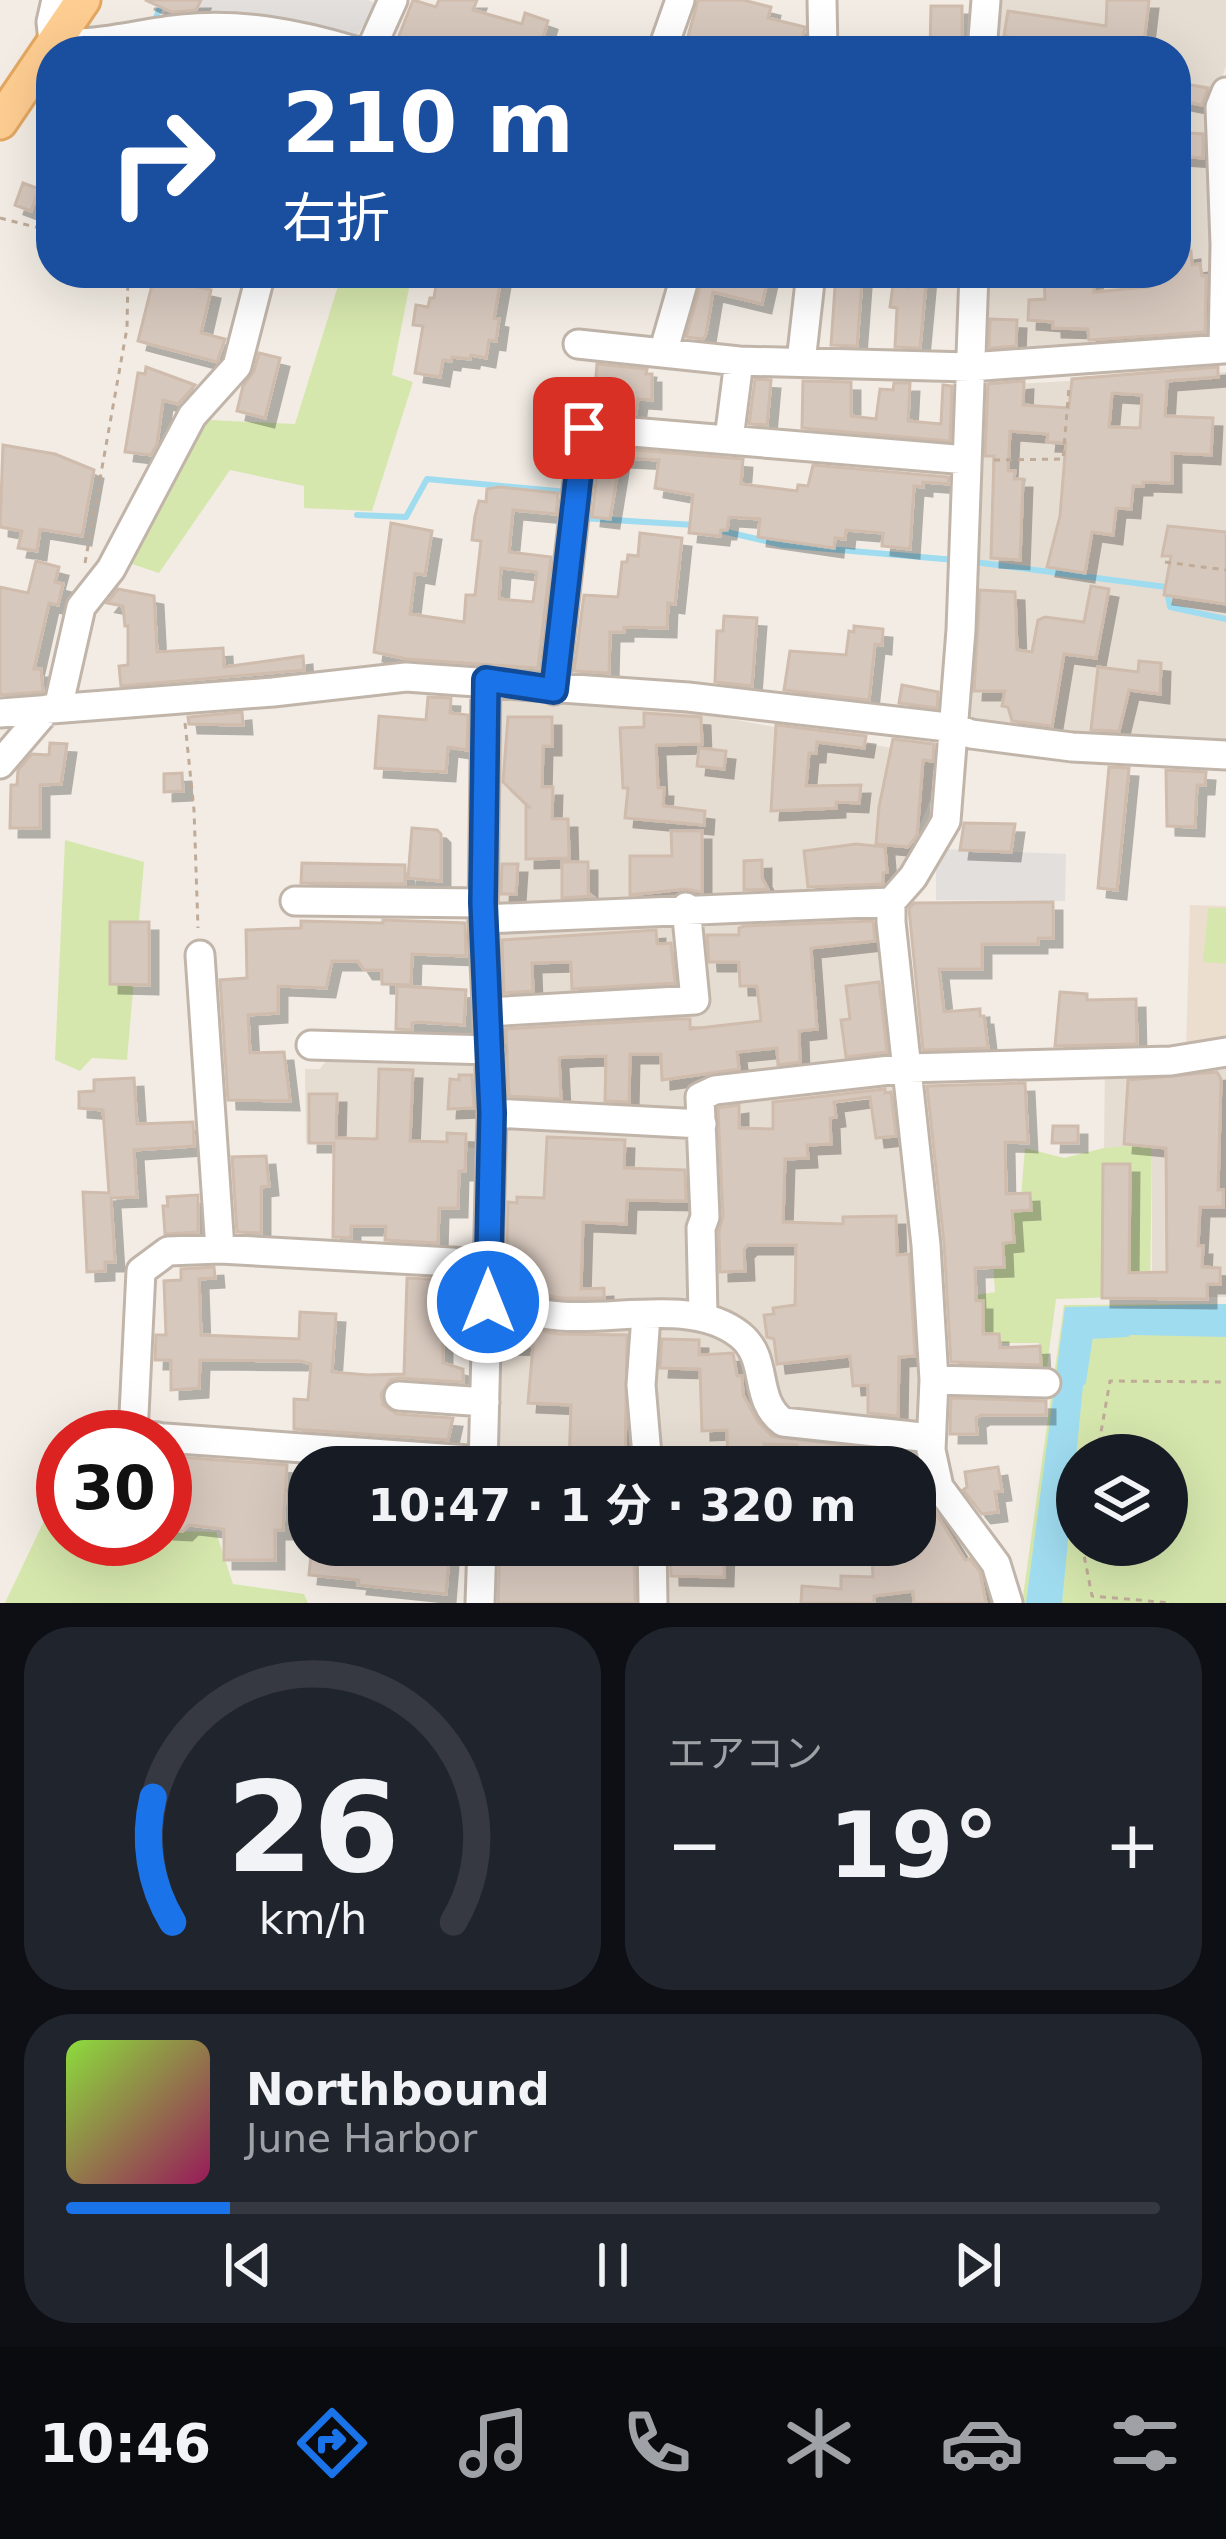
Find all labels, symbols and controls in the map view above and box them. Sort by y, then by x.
text: 210 m [282,74,574,172]
icon: right [84,84,240,240]
text: 右折 [282,187,390,250]
pin [533,377,635,479]
icon: arrive [551,395,617,461]
position arrow [425,1239,551,1365]
speed limit sign: 30 [36,1410,192,1566]
map controls [1056,1434,1188,1566]
button: layers [1056,1434,1188,1566]
text: 10:47 · 1 分 · 320 m [368,1479,856,1532]
text: エアコン [667,1731,823,1776]
text: 26 [226,1755,399,1900]
text: 19° [828,1793,999,1898]
text: − [667,1807,722,1884]
text: + [1105,1807,1160,1884]
text: km/h [258,1893,367,1943]
text: Northbound [246,2063,550,2116]
text: June Harbor [246,2116,477,2161]
icon: previous [215,2232,281,2298]
icon: pause [580,2232,646,2298]
icon: next [945,2232,1011,2298]
icon: directions [290,2401,374,2485]
icon: music [452,2401,536,2485]
icon: phone [615,2401,699,2485]
icon: climate [777,2401,861,2485]
icon: car [940,2401,1024,2485]
icon: filters [1103,2401,1187,2485]
text: 10:46 [39,2412,211,2475]

